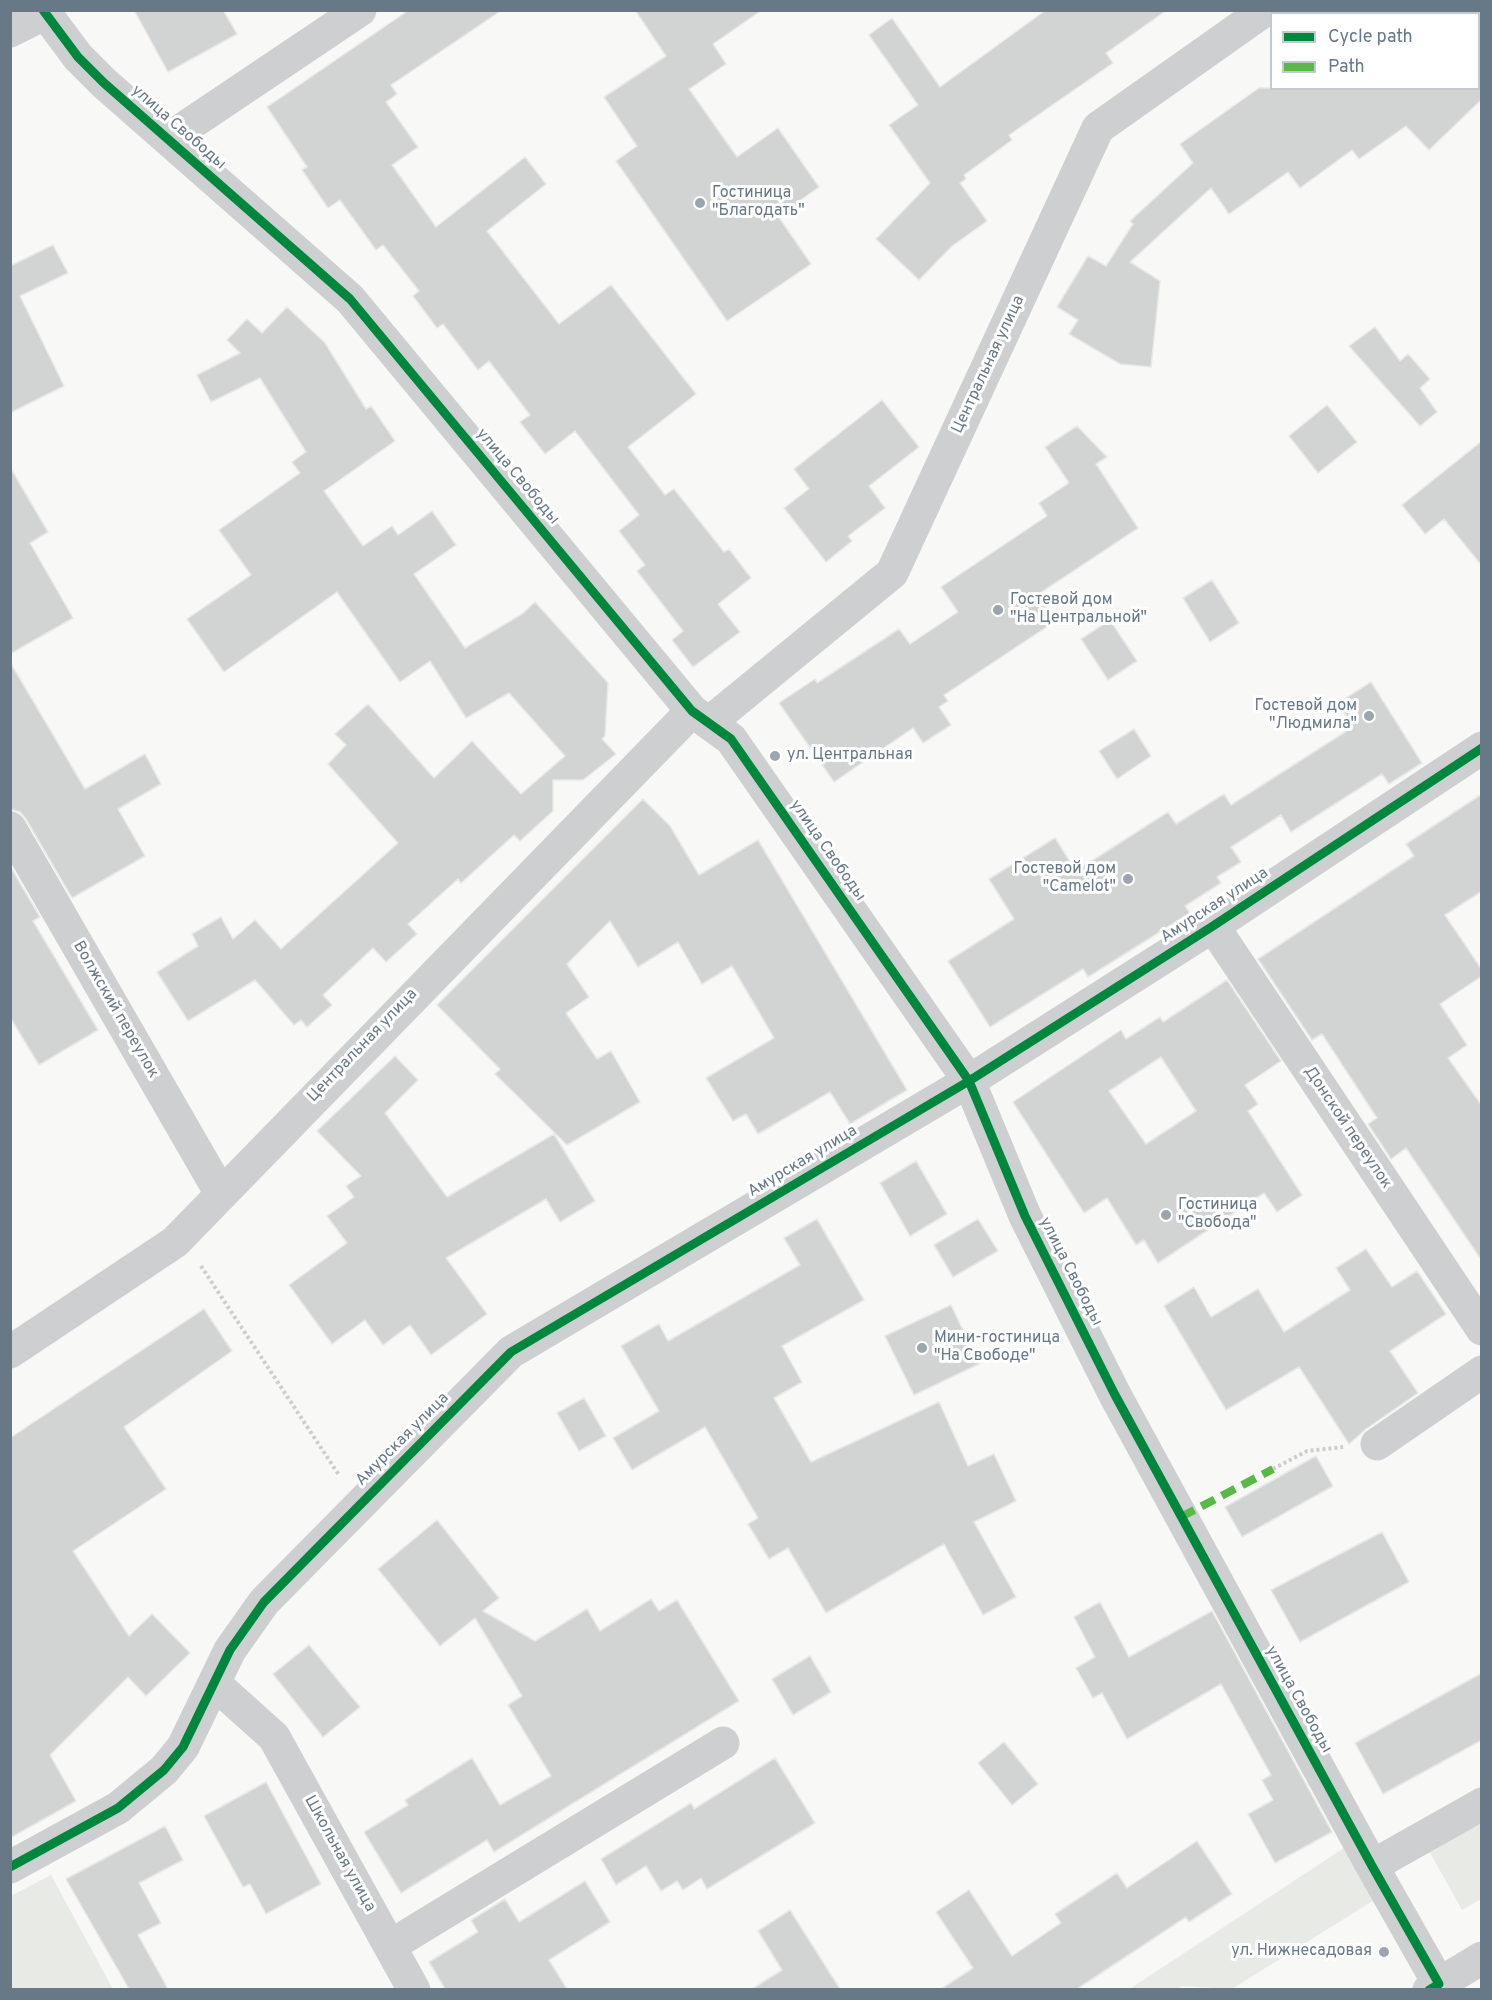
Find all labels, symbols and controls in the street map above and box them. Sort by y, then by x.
legend [1270,12,1480,90]
text: Cycle path [1328,26,1413,49]
text: Path [1328,56,1365,79]
street label: улица Свободы [127,82,229,174]
place label: Гостиница "Благодать" [712,184,805,222]
marker: Гостиница "Благодать" [693,196,707,210]
street label: Центральная улица [949,293,1029,437]
street label: улица Свободы [471,425,563,529]
place label: Гостевой дом "На Центральной" [1010,591,1147,629]
marker: Гостевой дом "На Центральной" [991,603,1005,617]
place label: Гостевой дом "Людмила" [1254,697,1357,735]
marker: Гостевой дом "Людмила" [1362,709,1376,723]
place label: ул. Центральная [787,746,913,766]
marker: ул. Центральная [768,749,782,763]
street label: улица Свободы [785,797,869,905]
place label: Гостевой дом "Camelot" [1013,860,1116,898]
street label: Амурская улица [1158,864,1272,948]
marker: Гостевой дом "Camelot" [1121,872,1135,886]
street label: Волжский переулок [68,938,162,1082]
street label: Центральная улица [304,985,422,1107]
street label: Донской переулок [1299,1063,1395,1193]
street label: Амурская улица [745,1122,861,1202]
place label: Гостиница "Свобода" [1178,1196,1257,1234]
marker: Гостиница "Свобода" [1159,1208,1173,1222]
street label: улица Свободы [1034,1214,1106,1330]
place label: Мини-гостиница "На Свободе" [934,1329,1060,1367]
marker: Мини-гостиница "На Свободе" [915,1341,929,1355]
street label: Амурская улица [352,1389,454,1491]
street label: улица Свободы [1261,1643,1335,1757]
street label: Школьная улица [299,1793,379,1915]
place label: ул. Нижнесадовая [1231,1942,1372,1962]
marker: ул. Нижнесадовая [1377,1945,1391,1959]

